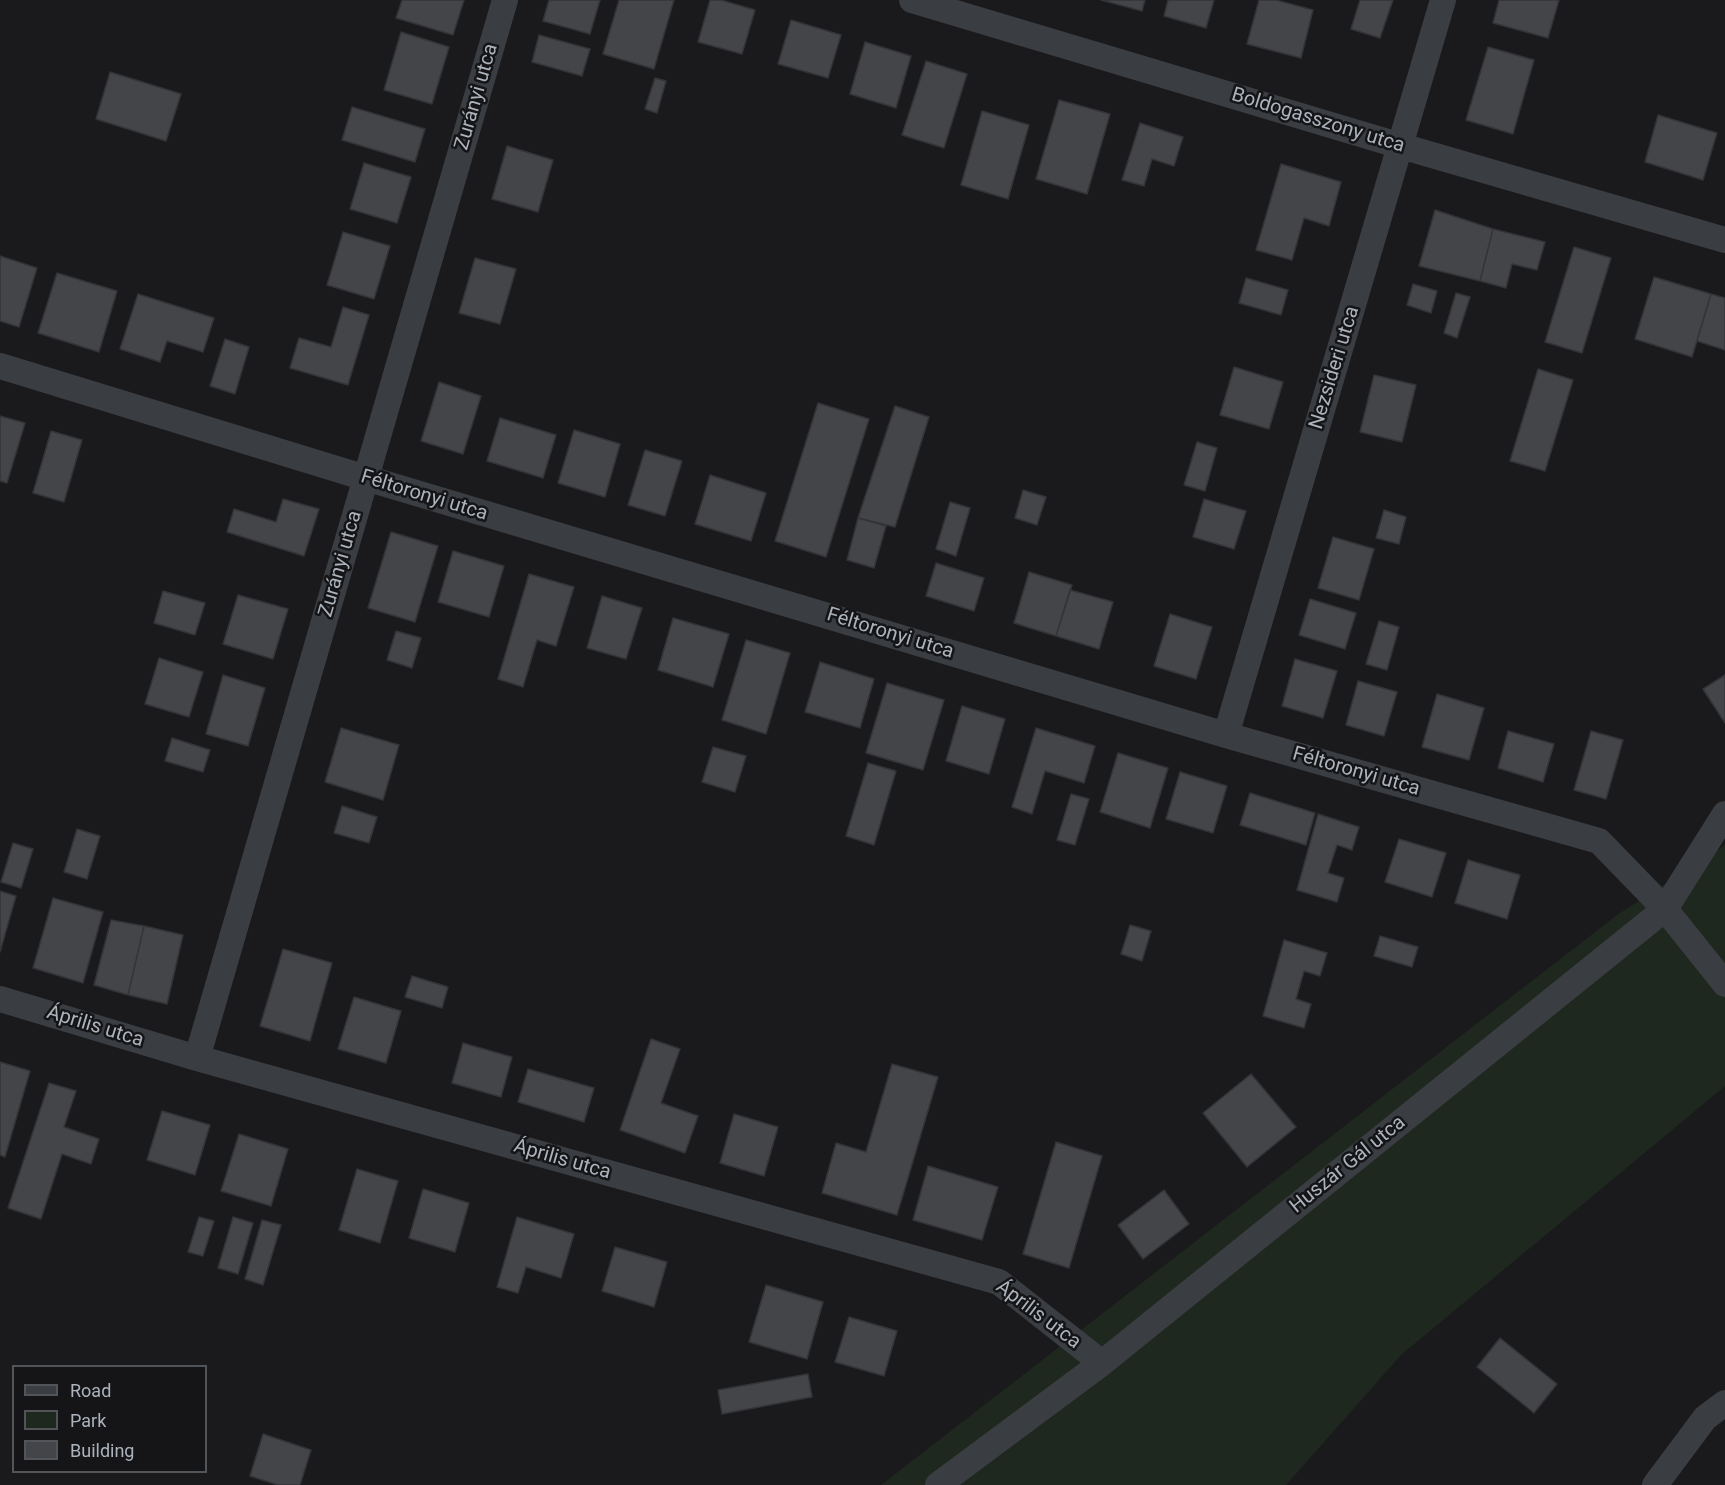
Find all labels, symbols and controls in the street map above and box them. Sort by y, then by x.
street label: Zurányi utca [450,41,504,153]
street label: Boldogasszony utca [1229,83,1407,159]
street label: Nezsideri utca [1305,304,1365,432]
street label: Féltoronyi utca [358,465,490,527]
street label: Zurányi utca [314,508,368,620]
street label: Féltoronyi utca [824,603,956,665]
street label: Féltoronyi utca [1290,742,1422,802]
street label: Április utca [44,1001,146,1053]
street label: Huszár Gál utca [1286,1111,1410,1219]
street label: Április utca [511,1135,613,1185]
street label: Április utca [991,1275,1085,1355]
legend [12,1365,207,1473]
text: Road [70,1380,111,1401]
text: Park [70,1410,106,1431]
text: Building [70,1440,134,1461]

